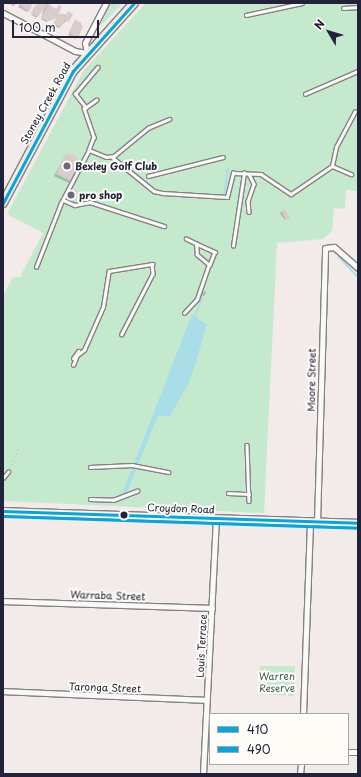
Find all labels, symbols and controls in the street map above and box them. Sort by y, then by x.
scale bar [14,12,101,38]
north arrow [309,12,349,52]
text: N [310,16,329,33]
text: 100 m [19,18,56,36]
street label: Stoney Creek Road [17,59,73,147]
place label: Bexley Golf Club [75,160,158,172]
marker: Bexley Golf Club [62,161,72,171]
place label: pro shop [79,189,123,201]
marker: pro shop [66,190,76,200]
street label: Moore Street [304,348,318,412]
street label: Croydon Road [147,501,215,515]
unlabelled marker [119,510,129,520]
street label: Warraba Street [70,588,146,602]
street label: Louis Terrace [193,614,209,678]
park label: Warren Reserve [259,669,295,692]
street label: Taronga Street [69,680,141,694]
legend [209,713,349,765]
text: 410 [247,720,268,738]
text: 490 [247,740,271,758]

